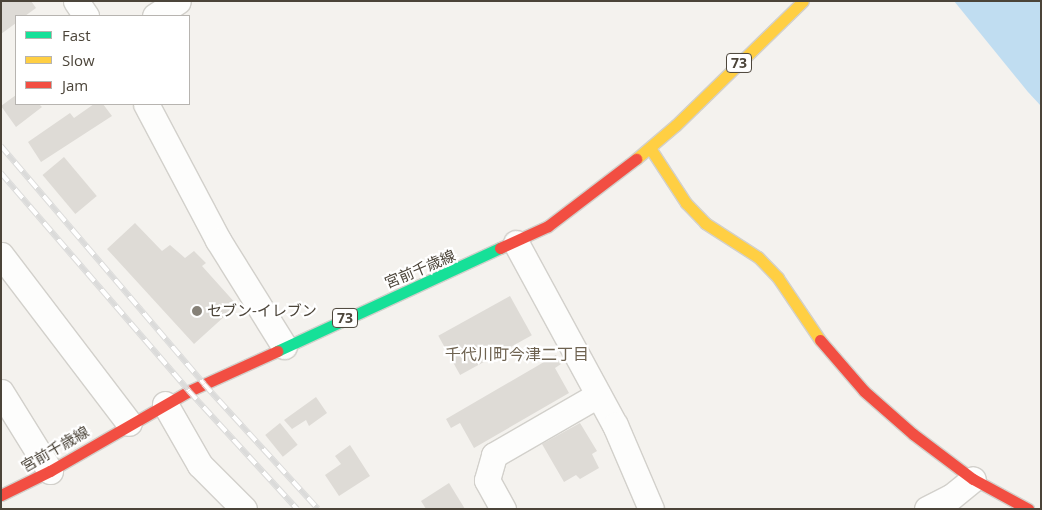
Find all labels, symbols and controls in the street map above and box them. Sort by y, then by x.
legend [15,15,190,105]
text: Fast [62,25,91,45]
text: Slow [62,50,95,70]
road number: 73 [725,52,753,74]
text: Jam [62,75,88,95]
street label: 宮前千歳線 [382,246,458,292]
place label: セブン-イレブン [207,302,317,320]
marker: セブン-イレブン [191,305,203,317]
road number: 73 [331,306,359,330]
district label: 千代川町今津二丁目 [445,344,589,364]
street label: 宮前千歳線 [18,422,92,476]

